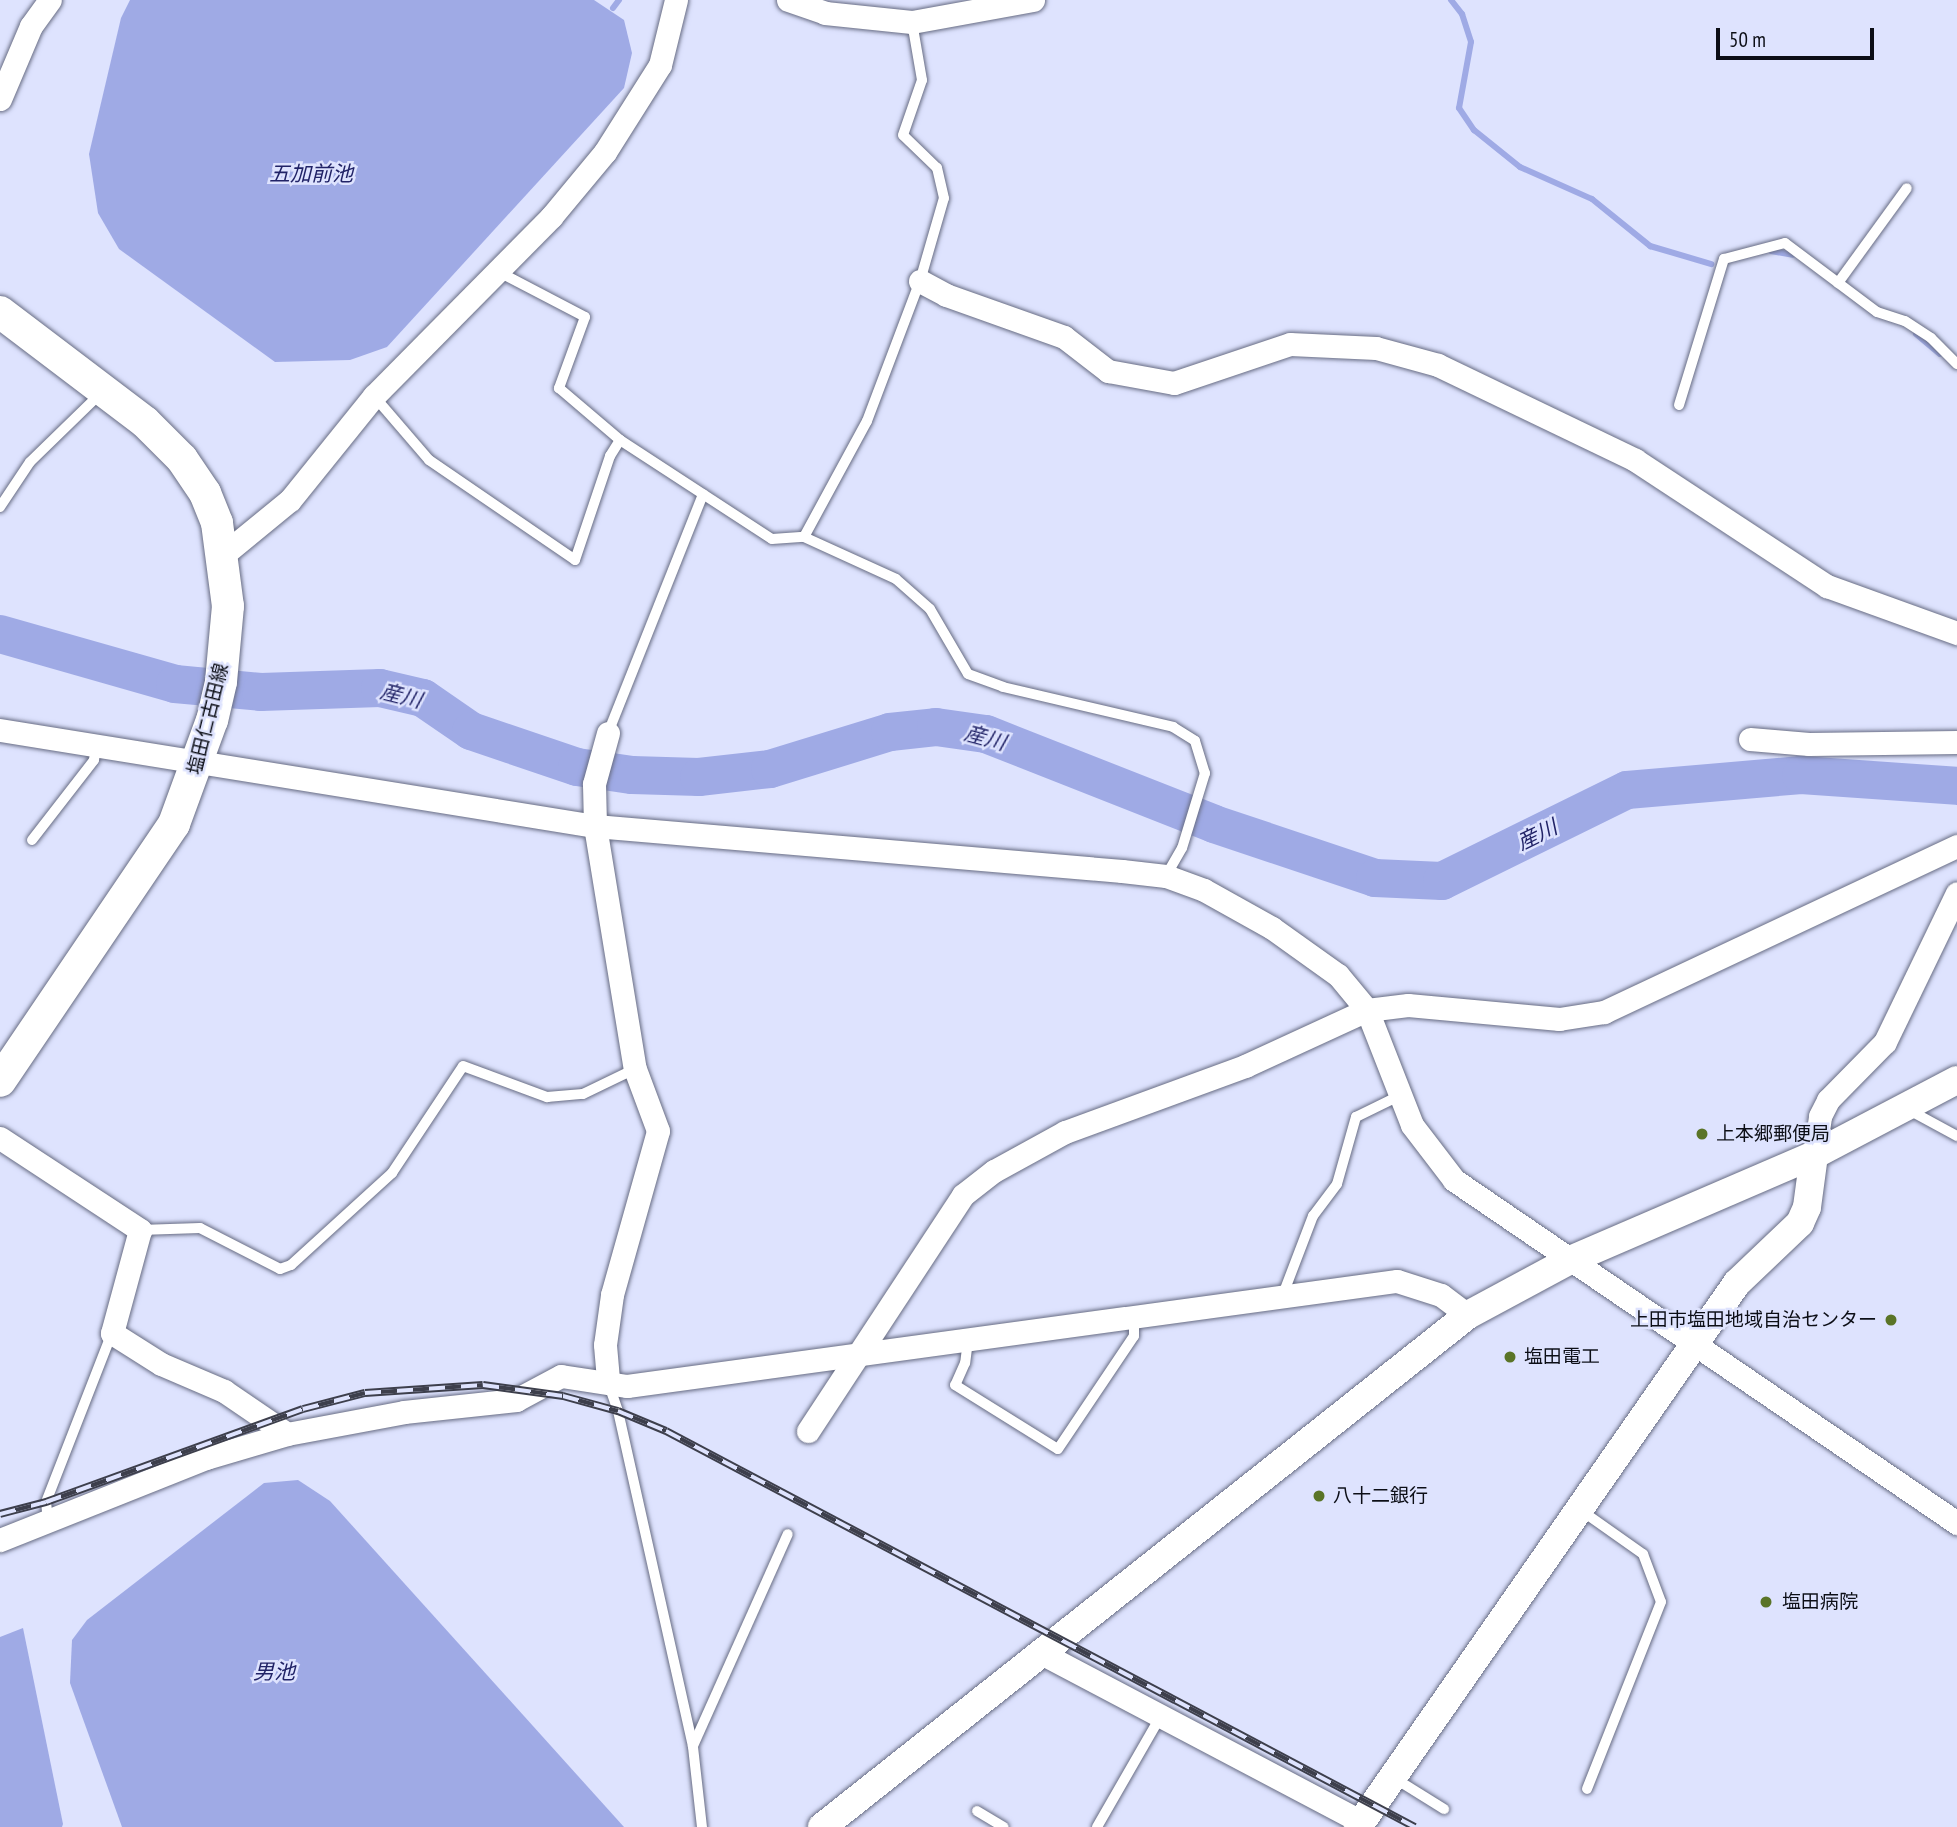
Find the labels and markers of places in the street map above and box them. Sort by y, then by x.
place label: 上本郷郵便局 [1716,1123,1830,1145]
marker: 上本郷郵便局 [1694,1126,1710,1142]
place label: 上田市塩田地域自治センター [1630,1309,1877,1331]
marker: 上田市塩田地域自治センター [1883,1312,1899,1328]
place label: 塩田電工 [1524,1346,1600,1368]
marker: 塩田電工 [1502,1349,1518,1365]
place label: 八十二銀行 [1333,1485,1428,1507]
marker: 八十二銀行 [1311,1488,1327,1504]
place label: 塩田病院 [1782,1591,1858,1613]
marker: 塩田病院 [1756,1592,1776,1612]

